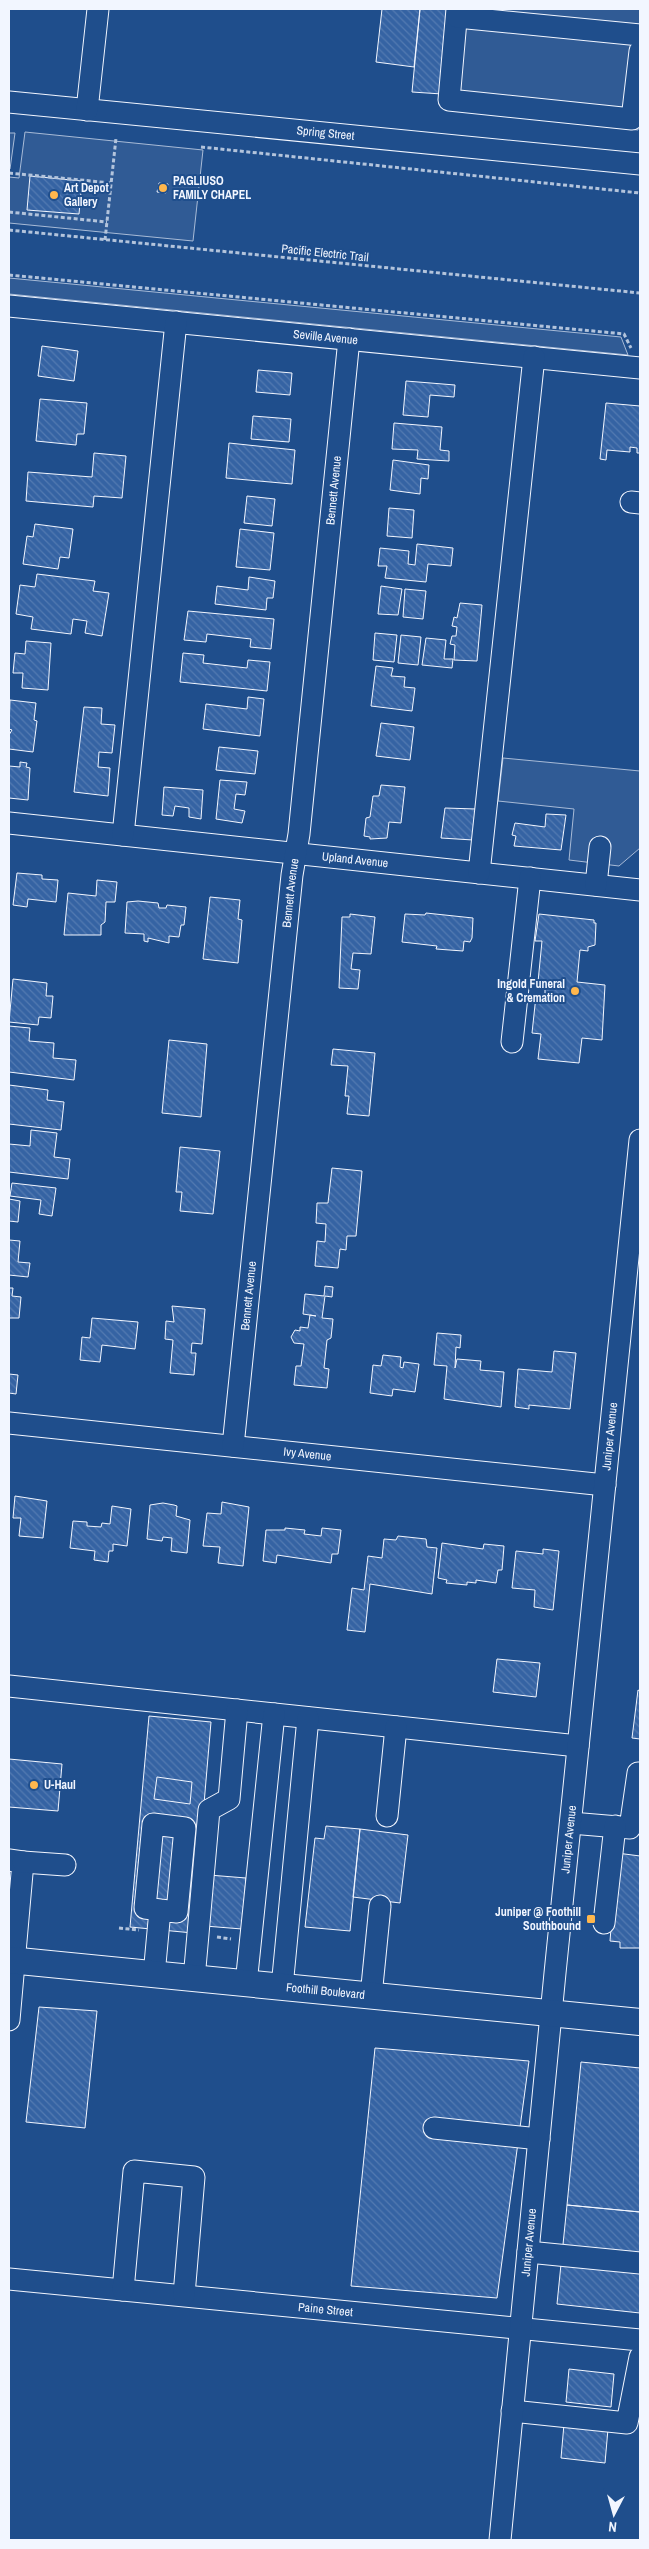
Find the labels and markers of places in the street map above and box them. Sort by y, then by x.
place label: PAGLIUSO FAMILY CHAPEL [173,173,251,203]
place label: Art Depot Gallery [64,180,110,210]
marker: PAGLIUSO FAMILY CHAPEL [157,182,169,194]
marker: Art Depot Gallery [48,189,60,201]
place label: Ingold Funeral & Cremation [497,976,565,1006]
marker: Ingold Funeral & Cremation [569,985,581,997]
place label: U-Haul [44,1777,76,1793]
marker: U-Haul [28,1779,40,1791]
place label: Juniper @ Foothill Southbound [495,1904,581,1934]
marker: Juniper @ Foothill Southbound [585,1913,597,1925]

